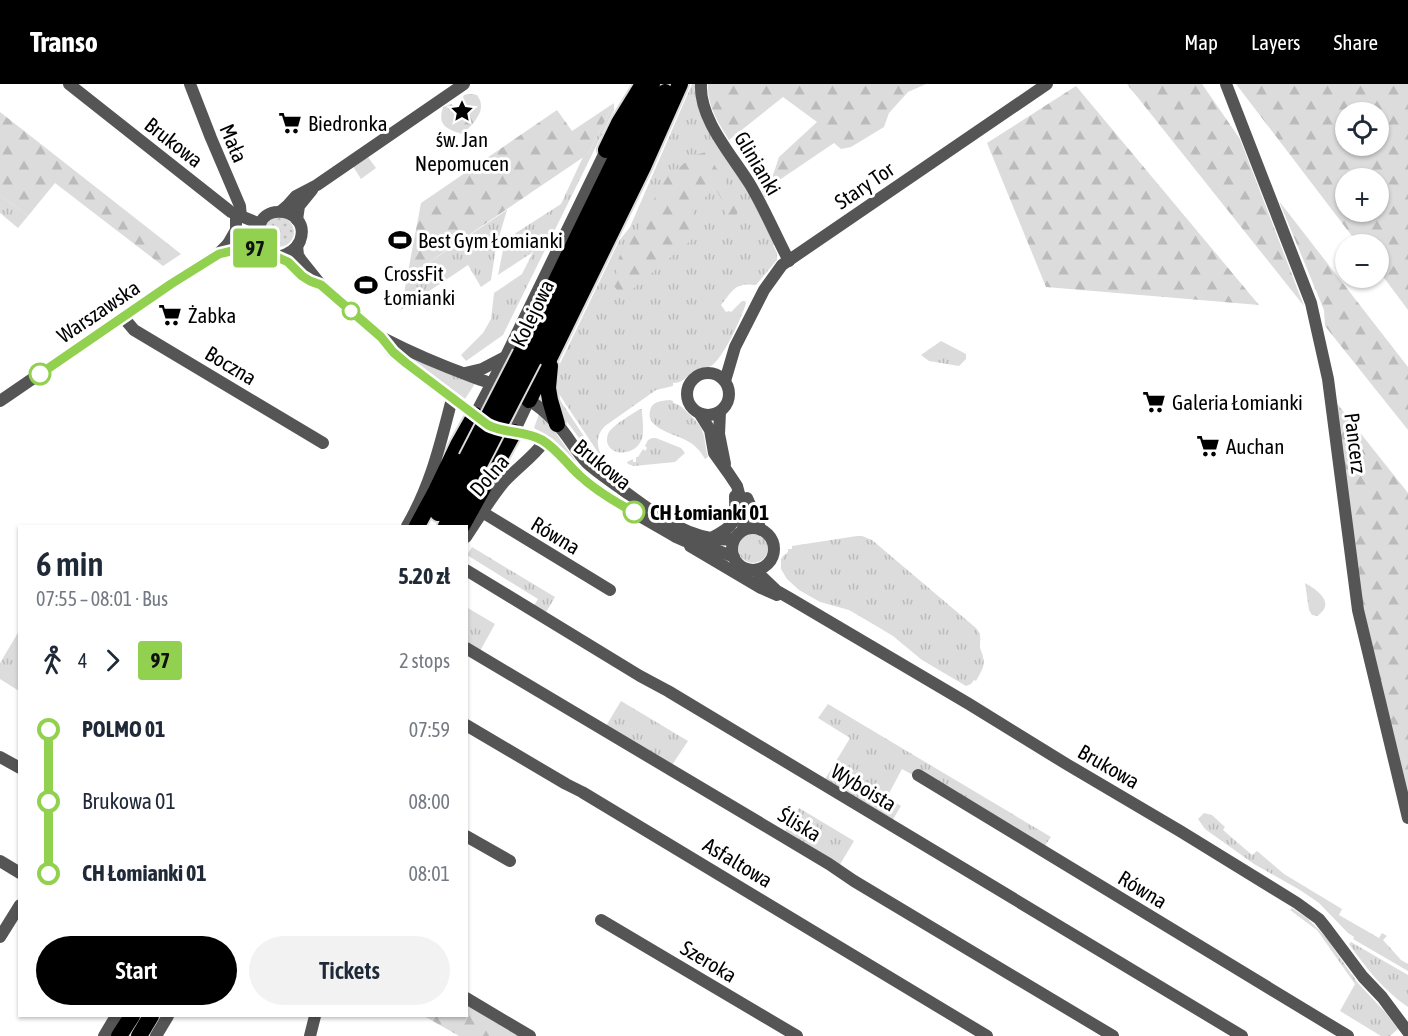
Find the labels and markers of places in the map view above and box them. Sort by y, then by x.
place icon: św. Jan Nepomucen [449,98,475,124]
supermarket icon: Biedronka [277,110,303,136]
place label: Biedronka [308,111,387,135]
place label: św. Jan Nepomucen [415,127,509,175]
sports icon: Best Gym Łomianki [387,227,413,253]
place label: Best Gym Łomianki [418,228,563,252]
place label: CrossFit Łomianki [384,261,455,309]
sports icon: CrossFit Łomianki [353,272,379,298]
supermarket icon: Żabka [157,302,183,328]
unlabelled marker [342,302,360,320]
place label: Żabka [188,303,236,327]
unlabelled marker [29,363,51,385]
supermarket icon: Galeria Łomianki [1141,389,1167,415]
place label: Galeria Łomianki [1172,390,1303,414]
supermarket icon: Auchan [1195,433,1221,459]
place label: Auchan [1226,434,1284,458]
place label: CH Łomianki 01 [650,500,769,524]
marker: CH Łomianki 01 [623,501,645,523]

